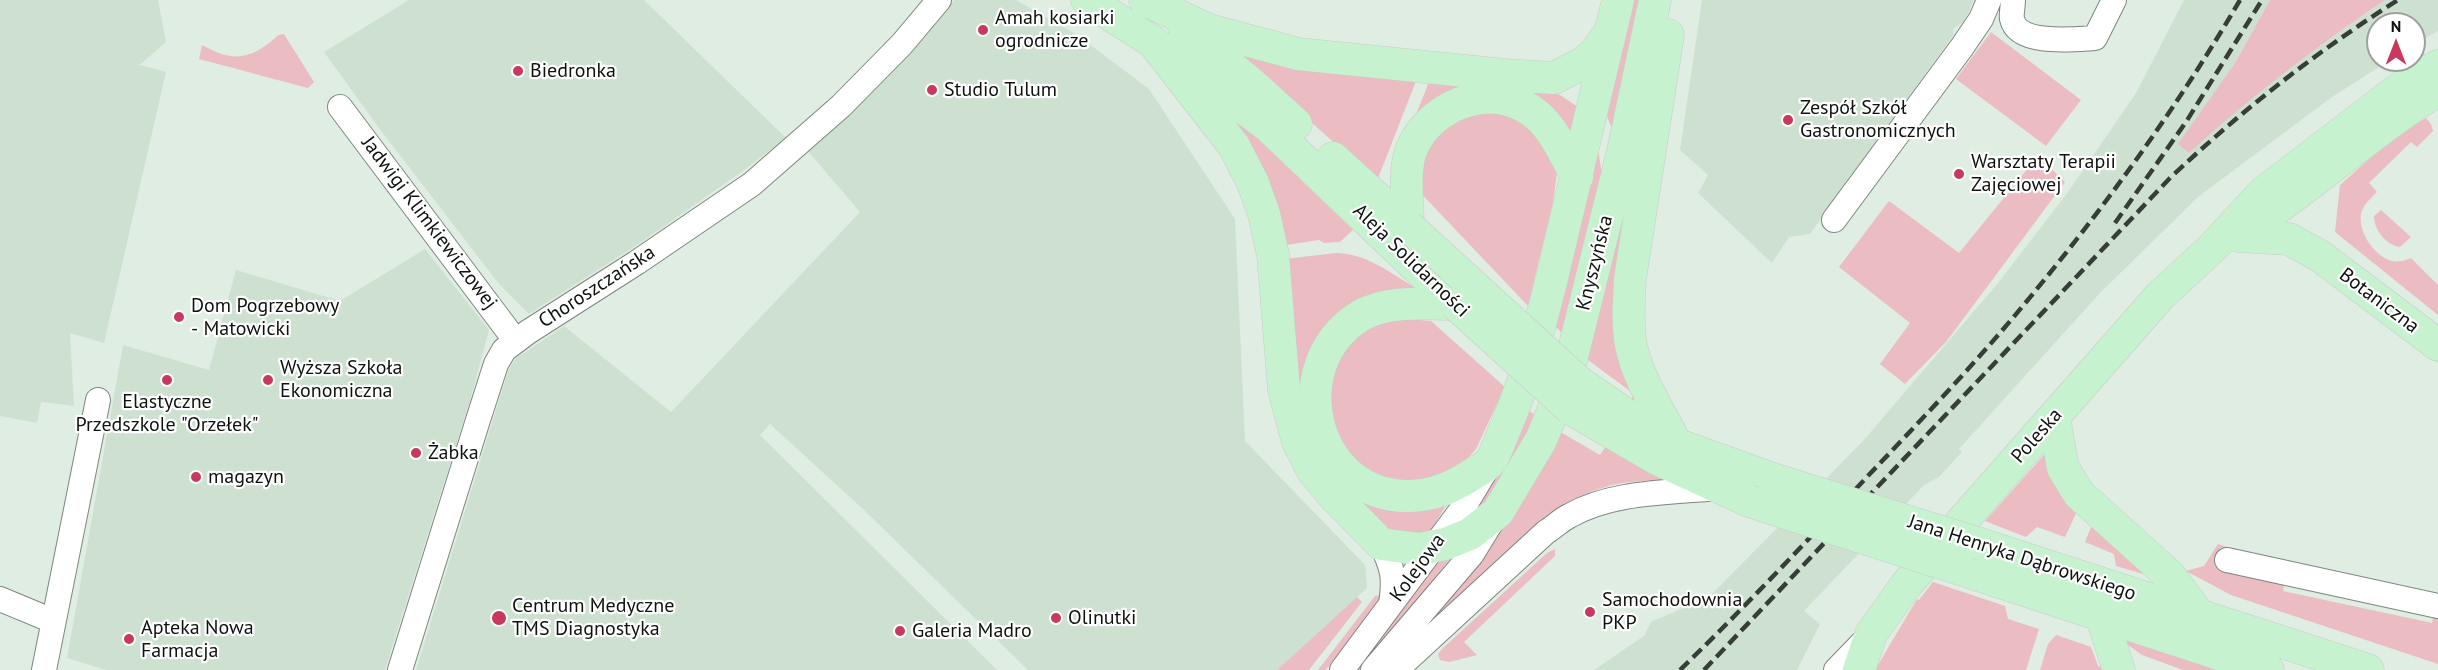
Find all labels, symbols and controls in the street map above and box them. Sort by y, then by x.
place label: Amah kosiarki ogrodnicze [995,6,1115,53]
north arrow [2366,12,2426,72]
text: N [2391,16,2401,36]
marker: Amah kosiarki ogrodnicze [976,23,990,37]
place label: Biedronka [530,59,616,83]
marker: Biedronka [511,64,525,78]
place label: Studio Tulum [944,78,1057,102]
marker: Studio Tulum [925,83,939,97]
place label: Zespół Szkół Gastronomicznych [1800,96,1956,143]
marker: Zespół Szkół Gastronomicznych [1781,113,1795,127]
street label: Jadwigi Klimkiewiczowej [356,132,502,314]
place label: Warsztaty Terapii Zajęciowej [1971,150,2116,197]
marker: Warsztaty Terapii Zajęciowej [1952,167,1966,181]
street label: Aleja Solidarności [1348,199,1474,323]
street label: Knyszyńska [1572,213,1618,313]
street label: Choroszczańska [534,240,660,334]
street label: Botaniczna [2334,263,2424,339]
place label: Dom Pogrzebowy - Matowicki [191,294,339,341]
marker: Dom Pogrzebowy - Matowicki [172,310,186,324]
place label: Wyższa Szkoła Ekonomiczna [280,356,402,403]
marker: Elastyczne Przedszkole "Orzełek" [160,373,174,387]
marker: Wyższa Szkoła Ekonomiczna [261,373,275,387]
place label: Elastyczne Przedszkole "Orzełek" [75,390,259,437]
street label: Poleska [2007,404,2067,468]
place label: Żabka [428,441,479,465]
marker: Żabka [409,446,423,460]
place label: magazyn [208,465,284,489]
marker: magazyn [189,470,203,484]
street label: Jana Henryka Dąbrowskiego [1905,510,2139,606]
street label: Kolejowa [1385,529,1451,607]
place label: Samochodownia PKP [1602,588,1742,635]
place label: Centrum Medyczne TMS Diagnostyka [512,594,674,641]
marker: Samochodownia PKP [1583,605,1597,619]
place label: Olinutki [1068,606,1136,630]
marker: Centrum Medyczne TMS Diagnostyka [490,609,508,627]
marker: Olinutki [1049,611,1063,625]
place label: Apteka Nowa Farmacja [141,616,254,663]
place label: Galeria Madro [912,619,1032,643]
marker: Galeria Madro [893,624,907,638]
marker: Apteka Nowa Farmacja [122,632,136,646]

